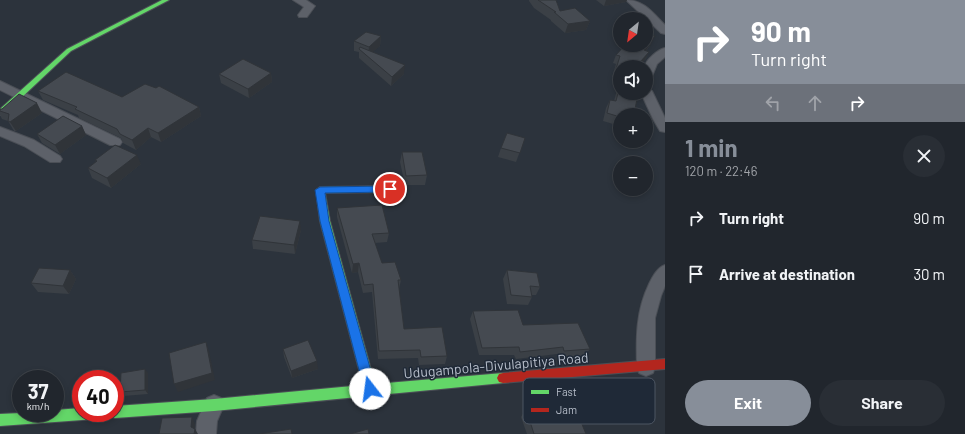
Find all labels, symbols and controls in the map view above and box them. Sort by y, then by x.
north arrow [613,12,653,52]
map controls [613,12,653,196]
text: 90 m [751,14,811,48]
icon: right [685,16,737,68]
text: Turn right [751,48,827,70]
button: sound [613,60,653,100]
icon: left [762,92,784,114]
icon: ahead [804,92,826,114]
icon: right [846,92,868,114]
button: + [613,108,653,148]
text: 1 min [685,133,738,162]
button: close [903,135,945,177]
button: − [613,156,653,196]
text: 120 m · 22:46 [685,163,757,179]
pin [373,172,407,206]
icon: arrive [379,178,401,200]
icon: right [685,207,707,229]
text: Turn right [719,209,784,227]
text: 90 m [913,209,945,227]
icon: arrive [685,263,707,285]
text: Arrive at destination [719,265,855,283]
text: 30 m [913,265,945,283]
street label: Udugampola-Divulapitiya Road [403,348,589,382]
position arrow [349,368,391,410]
speed limit sign: 40 [72,370,124,422]
legend [523,378,655,424]
text: 37 [28,379,48,403]
button: Exit [685,380,811,426]
button: Share [819,380,945,426]
text: Fast [556,385,577,398]
text: km/h [27,400,49,412]
text: Jam [556,403,577,416]

